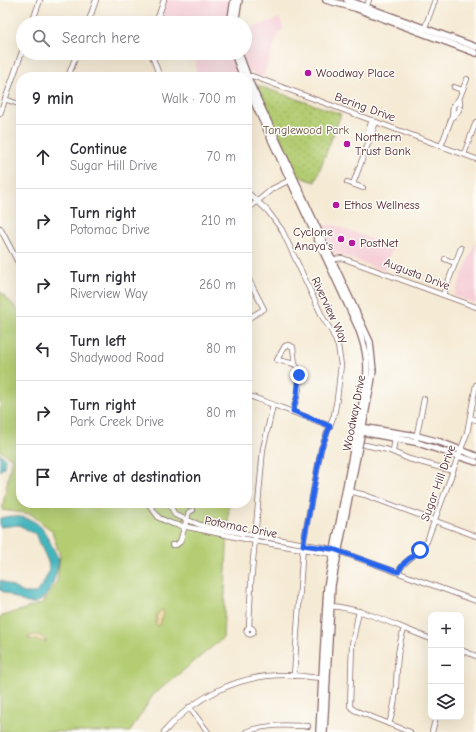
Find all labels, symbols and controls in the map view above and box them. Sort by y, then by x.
search box [16,16,252,60]
icon: search [30,27,52,49]
text: Search here [62,29,140,47]
place label: Woodway Place [316,66,395,80]
marker: Woodway Place [303,68,313,78]
text: 9 min [32,89,74,108]
street label: Bering Drive [333,90,397,124]
text: Walk · 700 m [162,91,236,106]
park label: Tanglewood Park [263,123,349,137]
place label: Northern Trust Bank [355,130,411,158]
marker: Northern Trust Bank [342,139,352,149]
text: Continue [70,140,127,158]
icon: ahead [32,146,54,168]
text: 70 m [207,149,236,164]
text: Sugar Hill Drive [70,158,157,173]
place label: Ethos Wellness [344,198,420,212]
marker: Ethos Wellness [331,200,341,210]
text: Turn right [70,204,136,222]
icon: right [32,210,54,232]
text: 210 m [201,213,236,228]
text: Potomac Drive [70,222,150,237]
place label: Cyclone Anaya's [293,225,333,253]
marker: Cyclone Anaya's [336,234,346,244]
place label: PostNet [360,236,399,250]
marker: PostNet [347,238,357,248]
street label: Augusta Drive [382,255,452,293]
text: Turn right [70,268,136,286]
icon: right [32,274,54,296]
street label: Riverview Way [309,275,352,346]
text: 260 m [199,277,236,292]
text: Riverview Way [70,286,147,301]
text: Turn left [70,332,126,350]
icon: left [32,338,54,360]
text: 80 m [206,341,236,356]
text: Shadywood Road [70,350,164,365]
route end [290,366,308,384]
street label: Woodway Drive [340,374,368,452]
text: Turn right [70,396,136,414]
icon: right [32,402,54,424]
text: 80 m [206,405,236,420]
text: Park Creek Drive [70,414,164,429]
street label: Sugar Hill Drive [418,443,458,523]
icon: arrive [32,466,54,488]
text: Arrive at destination [70,468,201,486]
street label: Potomac Drive [204,513,278,541]
route start [411,541,429,559]
map controls [428,612,464,720]
button: + [428,612,464,648]
button: − [428,648,464,684]
button: layers [428,684,464,720]

